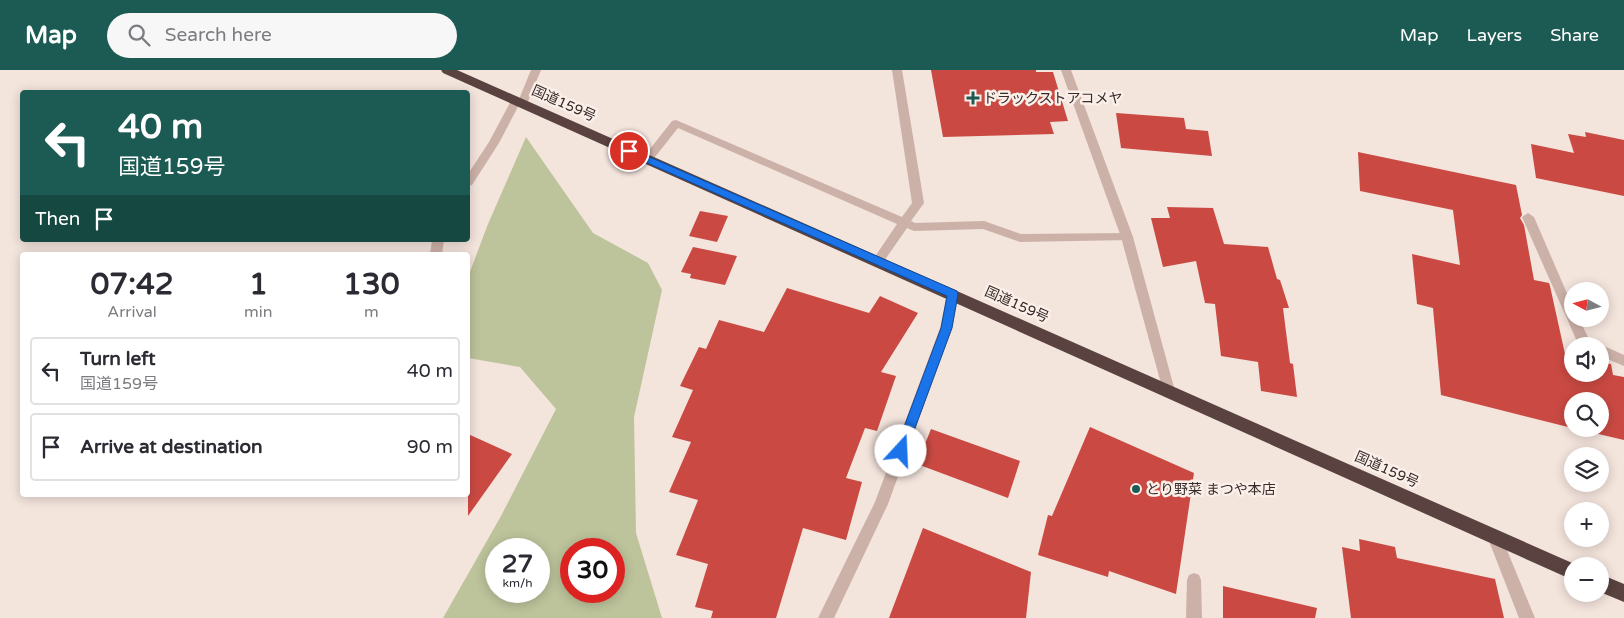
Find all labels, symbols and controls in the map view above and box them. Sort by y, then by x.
search box [107,13,457,58]
text: Map [25,21,77,50]
icon: search [125,21,153,49]
text: Search here [165,24,272,46]
text: Map [1400,24,1439,46]
text: Layers [1467,24,1522,46]
text: Share [1550,24,1599,46]
street label: 国道159号 [529,82,598,125]
place label: ドラックストアコメヤ [983,90,1123,107]
marker: ドラックストアコメヤ [967,92,979,104]
text: 40 m [118,106,203,148]
icon: left [35,110,100,175]
pin [608,130,650,172]
icon: arrive [615,137,643,165]
text: 国道159号 [118,154,225,180]
icon: arrive [90,205,118,233]
text: Then [35,208,80,230]
text: 07:42 [90,266,174,303]
text: 1 [249,266,268,303]
text: 130 [343,266,400,303]
north arrow [1564,282,1609,328]
map controls [1564,282,1609,602]
street label: 国道159号 [982,283,1051,326]
text: Arrival [107,302,157,322]
text: min [244,302,273,322]
text: m [364,302,379,322]
button: sound [1564,337,1609,382]
text: Turn left [80,348,156,370]
icon: left [37,357,65,385]
text: 40 m [407,360,453,382]
text: 国道159号 [80,374,158,394]
button: search [1564,392,1609,437]
position arrow [874,424,926,476]
icon: arrive [37,433,65,461]
text: Arrive at destination [80,436,263,458]
text: 90 m [407,436,453,458]
button: layers [1564,447,1609,492]
street label: 国道159号 [1352,448,1421,491]
place label: とり野菜 まつや本店 [1146,481,1276,498]
marker: とり野菜 まつや本店 [1130,483,1142,495]
button: + [1564,502,1609,547]
speed limit sign: 30 [560,538,625,603]
text: 27 [502,549,533,579]
button: − [1564,557,1609,602]
text: km/h [502,576,533,590]

